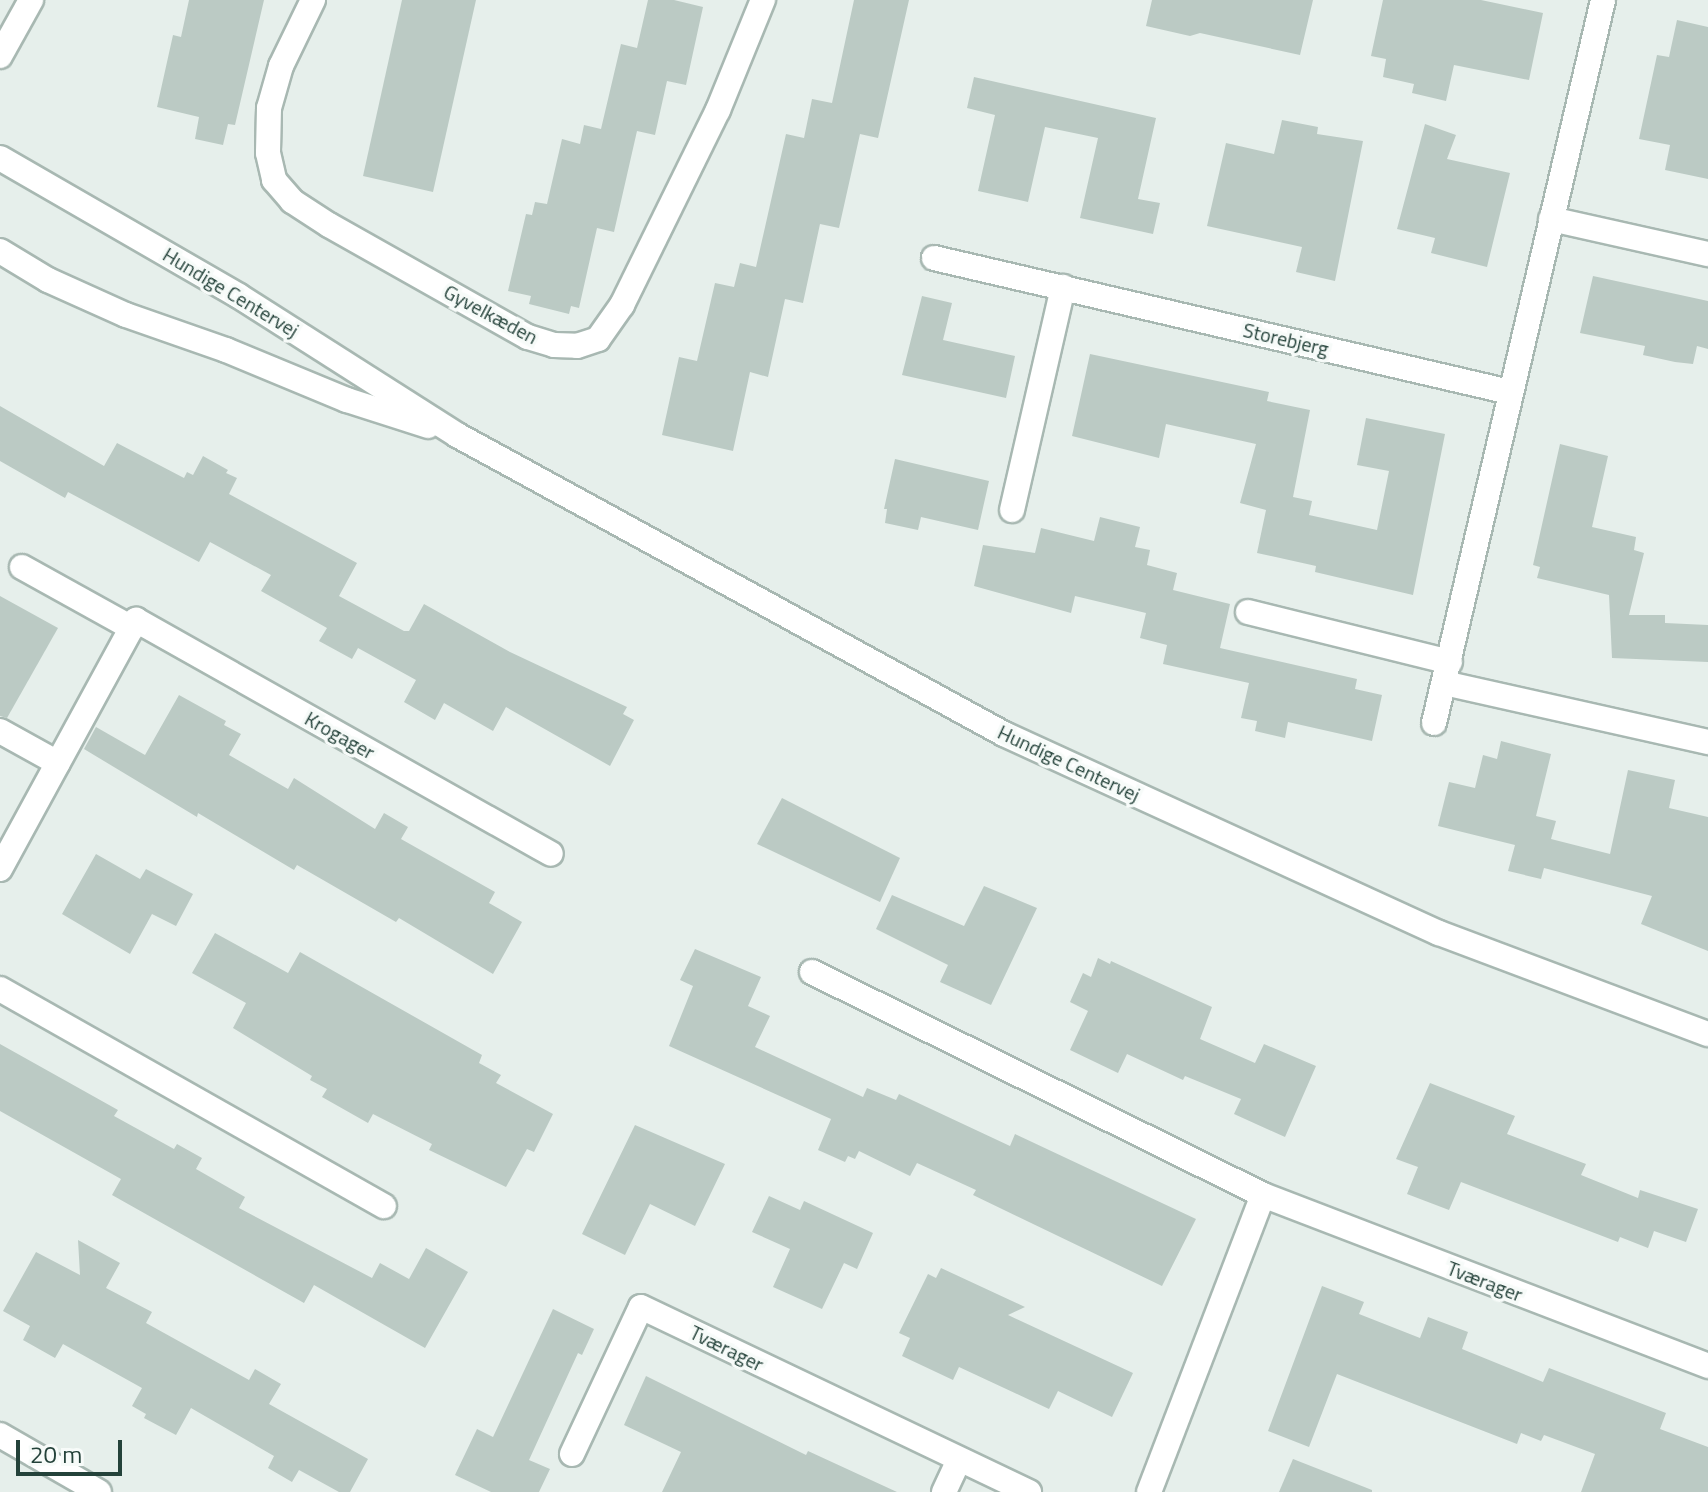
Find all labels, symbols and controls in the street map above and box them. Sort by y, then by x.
street label: Hundige Centervej [159,242,303,342]
street label: Gyvelkæden [440,279,542,349]
street label: Storebjerg [1241,318,1331,360]
street label: Krogager [301,706,379,764]
street label: Hundige Centervej [994,720,1144,806]
street label: Tværager [1444,1256,1526,1306]
street label: Tværager [686,1320,768,1376]
scale bar [20,1424,126,1474]
text: 20 m [30,1436,82,1472]

